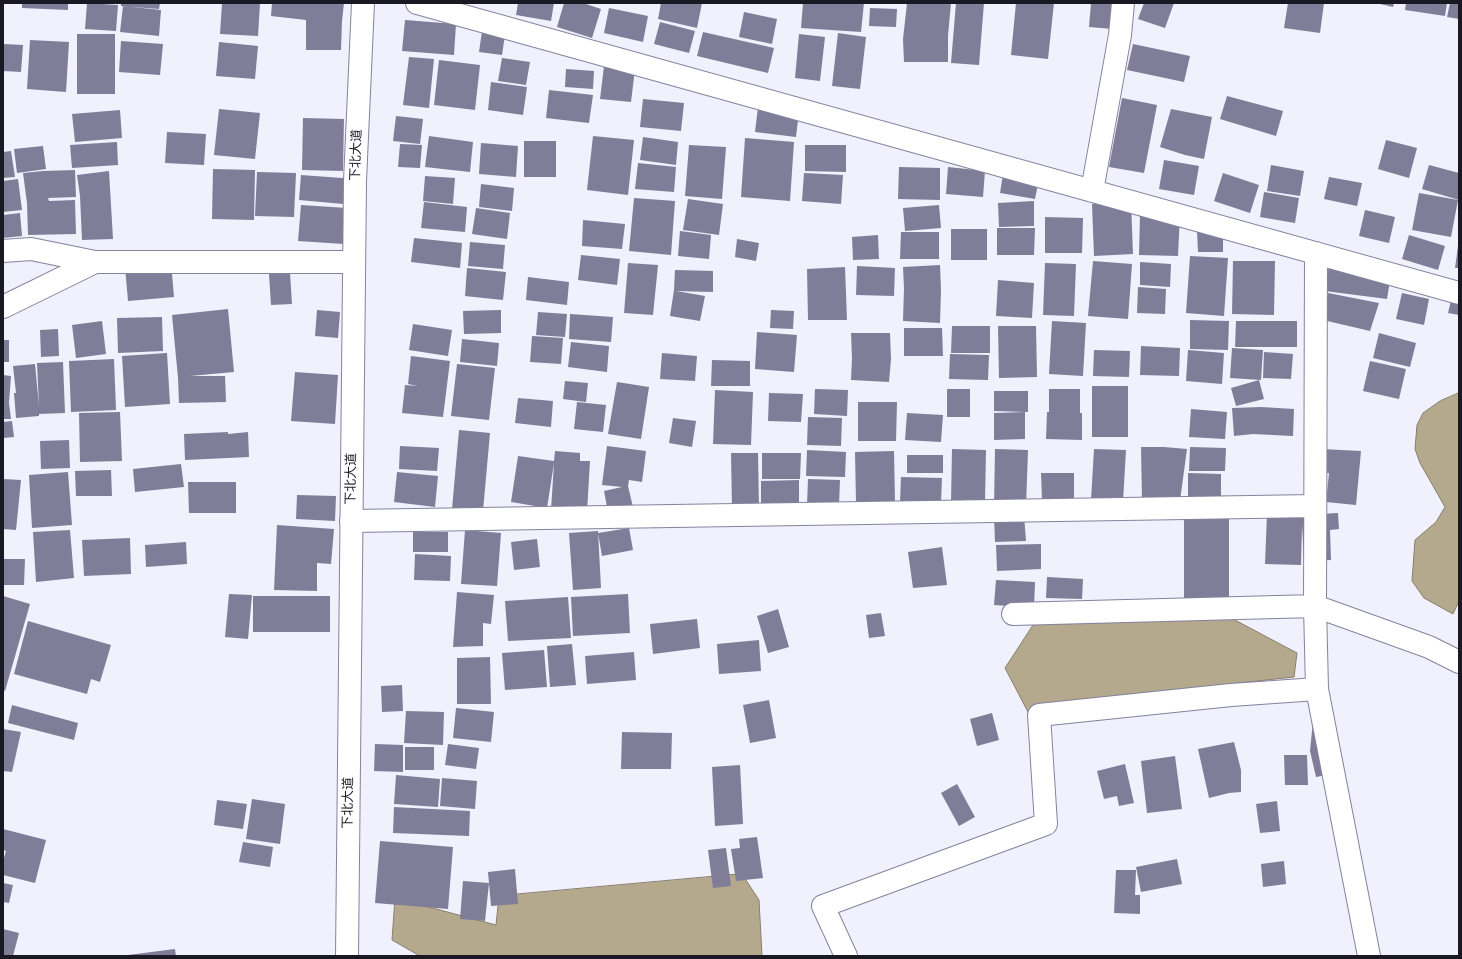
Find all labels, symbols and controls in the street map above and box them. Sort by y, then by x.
street label: 下北大道 [347,129,365,181]
street label: 下北大道 [343,453,359,505]
street label: 下北大道 [340,777,356,829]

